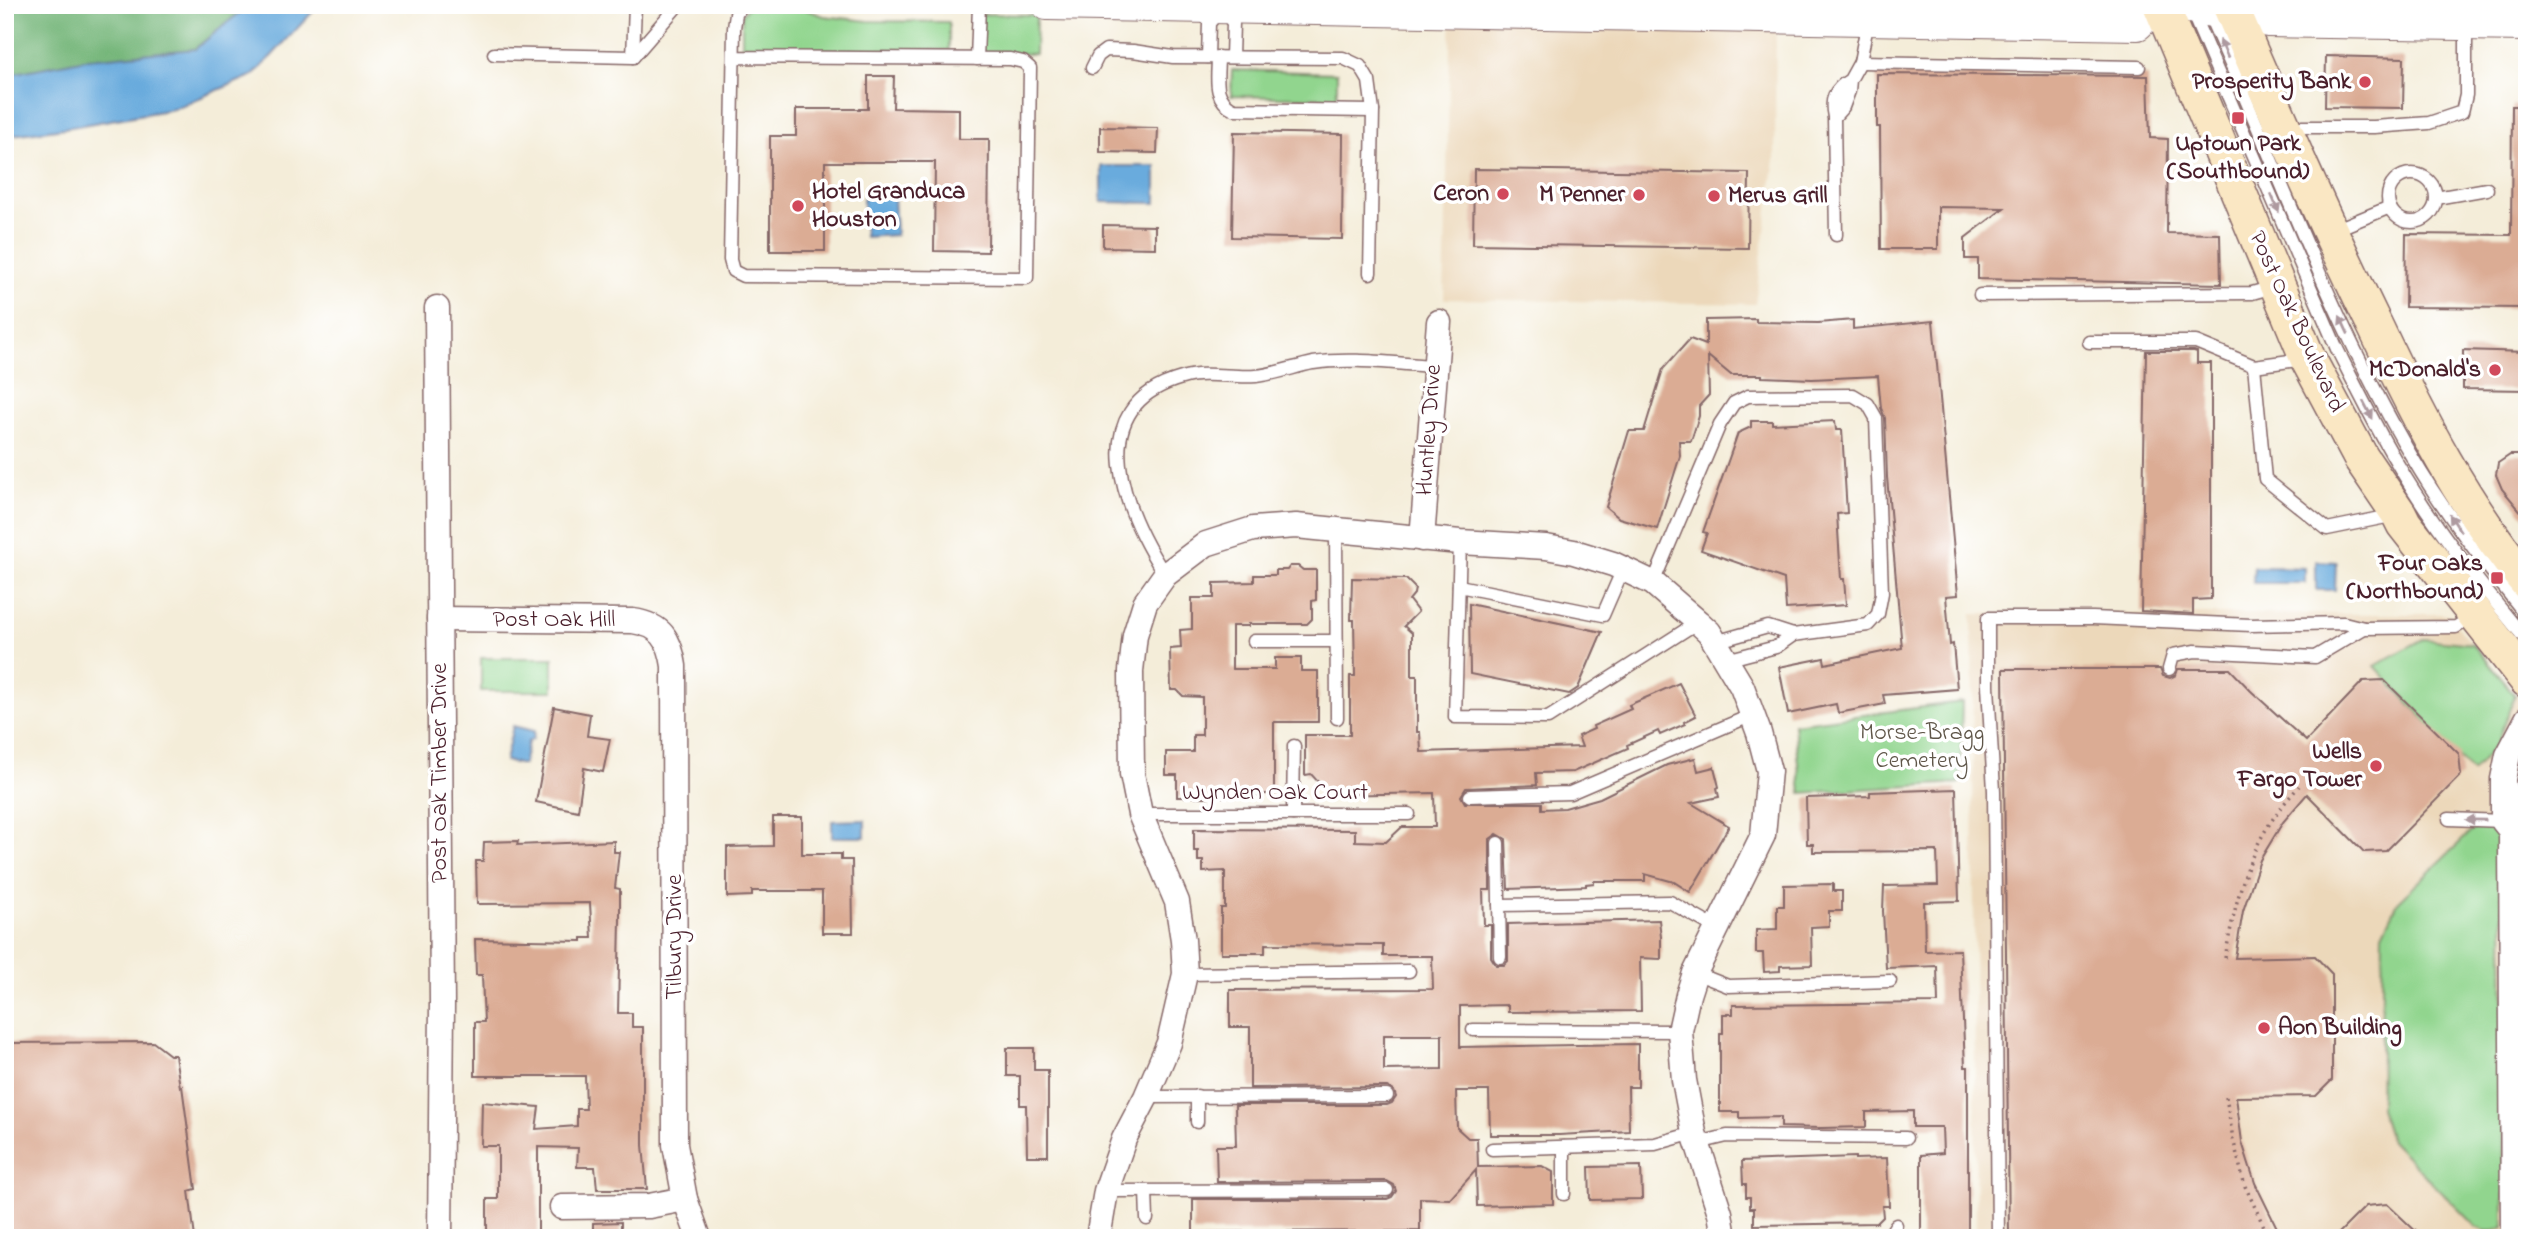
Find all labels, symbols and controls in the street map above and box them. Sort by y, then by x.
one-way arrow [2219,38,2230,59]
place label: Prosperity Bank [2192,65,2351,101]
marker: Prosperity Bank [2357,74,2373,90]
marker: Uptown Park (Southbound) [2230,110,2246,126]
place label: Uptown Park (Southbound) [2167,127,2309,190]
place label: Hotel Granduca Houston [812,175,965,238]
place label: Ceron [1433,177,1489,212]
place label: M Penner [1539,178,1626,213]
place label: Merus Grill [1728,179,1828,214]
marker: Ceron [1495,186,1511,202]
marker: M Penner [1631,187,1647,203]
marker: Merus Grill [1706,188,1722,204]
one-way arrow [2269,193,2281,213]
marker: Hotel Granduca Houston [790,198,806,214]
street label: Post Oak Boulevard [2239,225,2354,419]
one-way arrow [2339,315,2350,335]
place label: McDonald's [2369,353,2481,388]
marker: McDonald's [2487,362,2503,378]
street label: Huntley Drive [1408,363,1453,497]
one-way arrow [2363,400,2374,420]
one-way arrow [2449,514,2462,533]
place label: Four Oaks (Northbound) [2346,547,2483,610]
marker: Four Oaks (Northbound) [2489,570,2505,586]
street label: Post Oak Hill [493,603,615,638]
street label: Post Oak Timber Drive [423,663,458,883]
park label: Morse-Bragg Cemetery [1860,716,1984,780]
place label: Wells Fargo Tower [2237,735,2363,799]
marker: Wells Fargo Tower [2368,758,2384,774]
street label: Wynden Oak Court [1182,776,1368,812]
one-way arrow [2465,814,2487,826]
street label: Tilbury Drive [658,874,694,1000]
place label: Aon Building [2278,1011,2402,1047]
marker: Aon Building [2256,1020,2272,1036]

